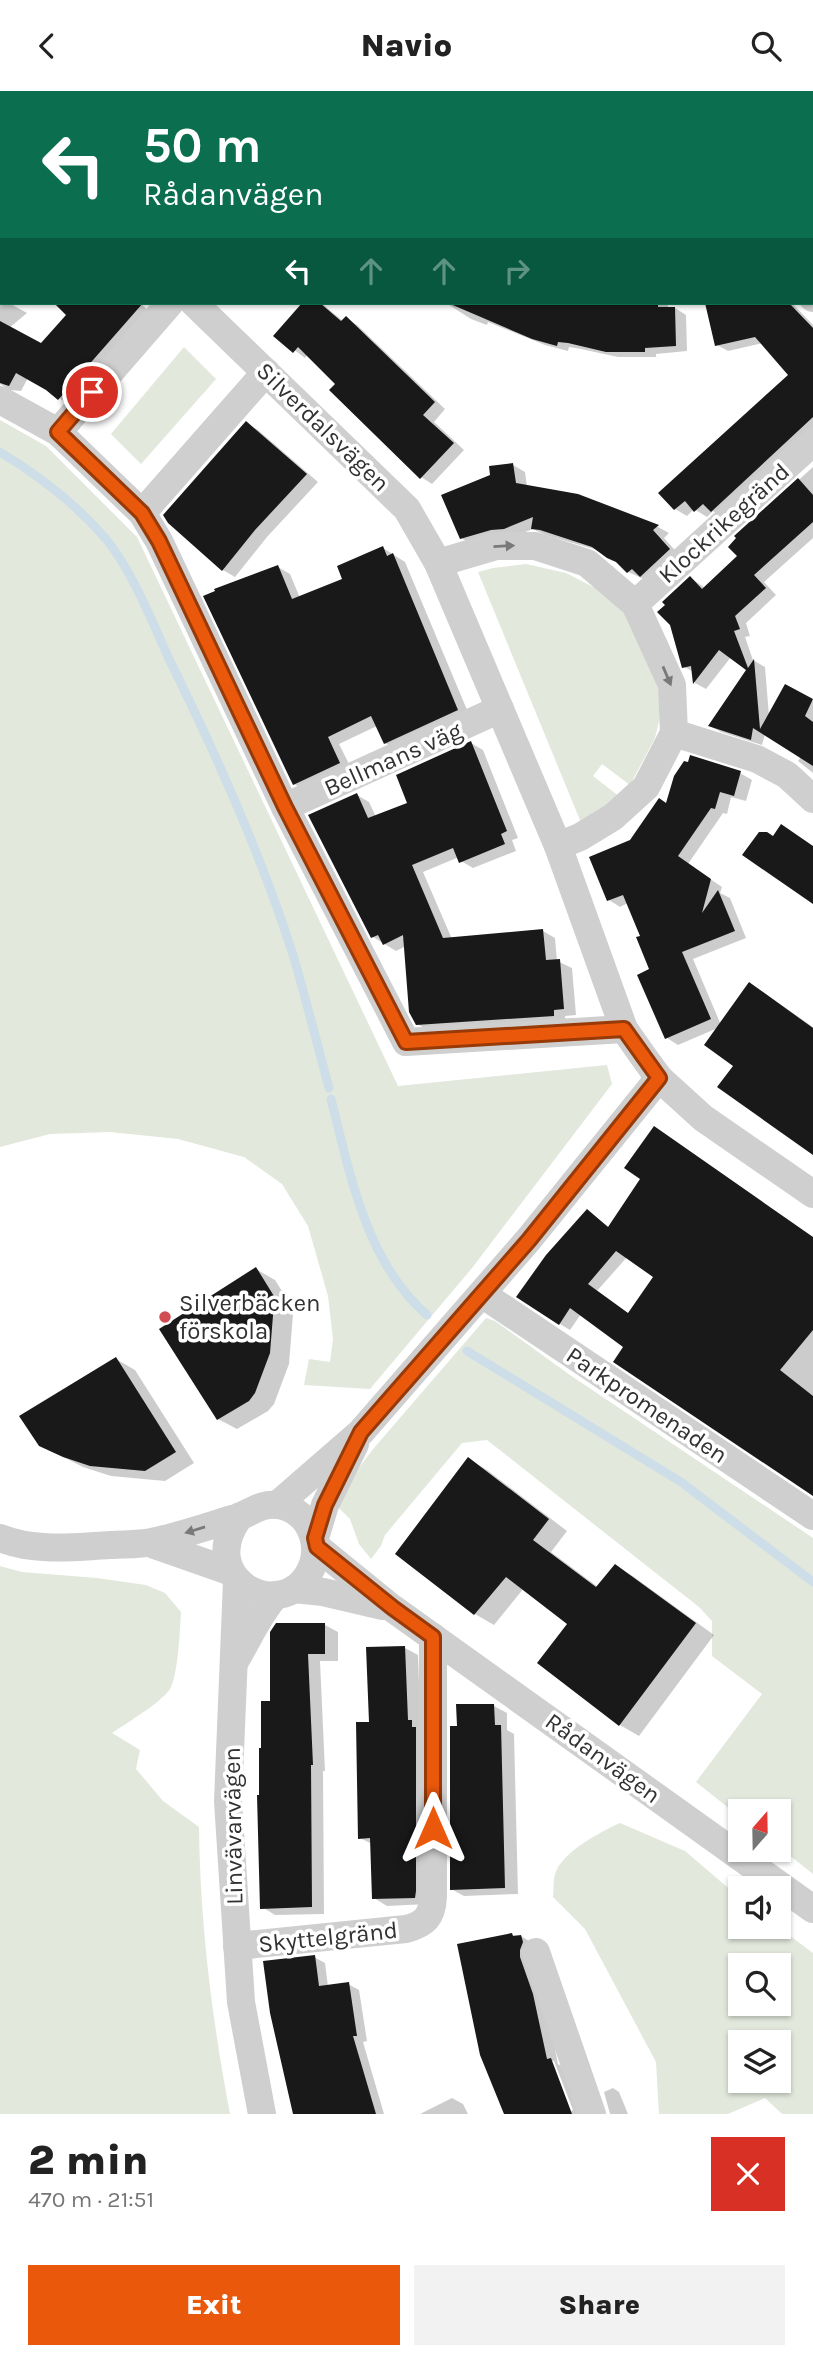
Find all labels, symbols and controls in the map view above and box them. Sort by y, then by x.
icon: back [28,27,66,65]
text: Navio [361,27,452,64]
icon: search [747,27,785,65]
text: 50 m [143,117,261,174]
icon: left [28,119,119,210]
text: Rådanvägen [143,176,324,213]
icon: left [279,252,317,290]
icon: ahead [352,252,390,290]
icon: ahead [425,252,463,290]
icon: right [498,252,536,290]
street label: Silverdalsvägen [251,357,395,497]
pin [62,362,122,422]
icon: arrive [73,373,111,411]
street label: Klockrikegränd [653,457,795,589]
one-way arrow [493,541,515,552]
one-way arrow [662,665,673,686]
street label: Bellmans väg [320,716,467,802]
place label: Silverbäcken förskola [179,1289,321,1345]
marker: Silverbäcken förskola [157,1309,173,1325]
street label: Parkpromenaden [561,1341,733,1469]
one-way arrow [184,1526,205,1536]
street label: Rådanvägen [540,1707,666,1809]
street label: Linvävarvägen [218,1747,248,1905]
position arrow [396,1791,470,1865]
north arrow [728,1799,791,1862]
map controls [728,1799,791,2093]
button: sound [728,1876,791,1939]
street label: Skyttelgränd [257,1916,399,1958]
button: search [728,1953,791,2016]
button: layers [728,2030,791,2093]
text: 2 min [28,2135,148,2185]
button: close [711,2137,785,2211]
text: 470 m · 21:51 [28,2186,154,2213]
button: Exit [28,2265,400,2345]
button: Share [414,2265,785,2345]

